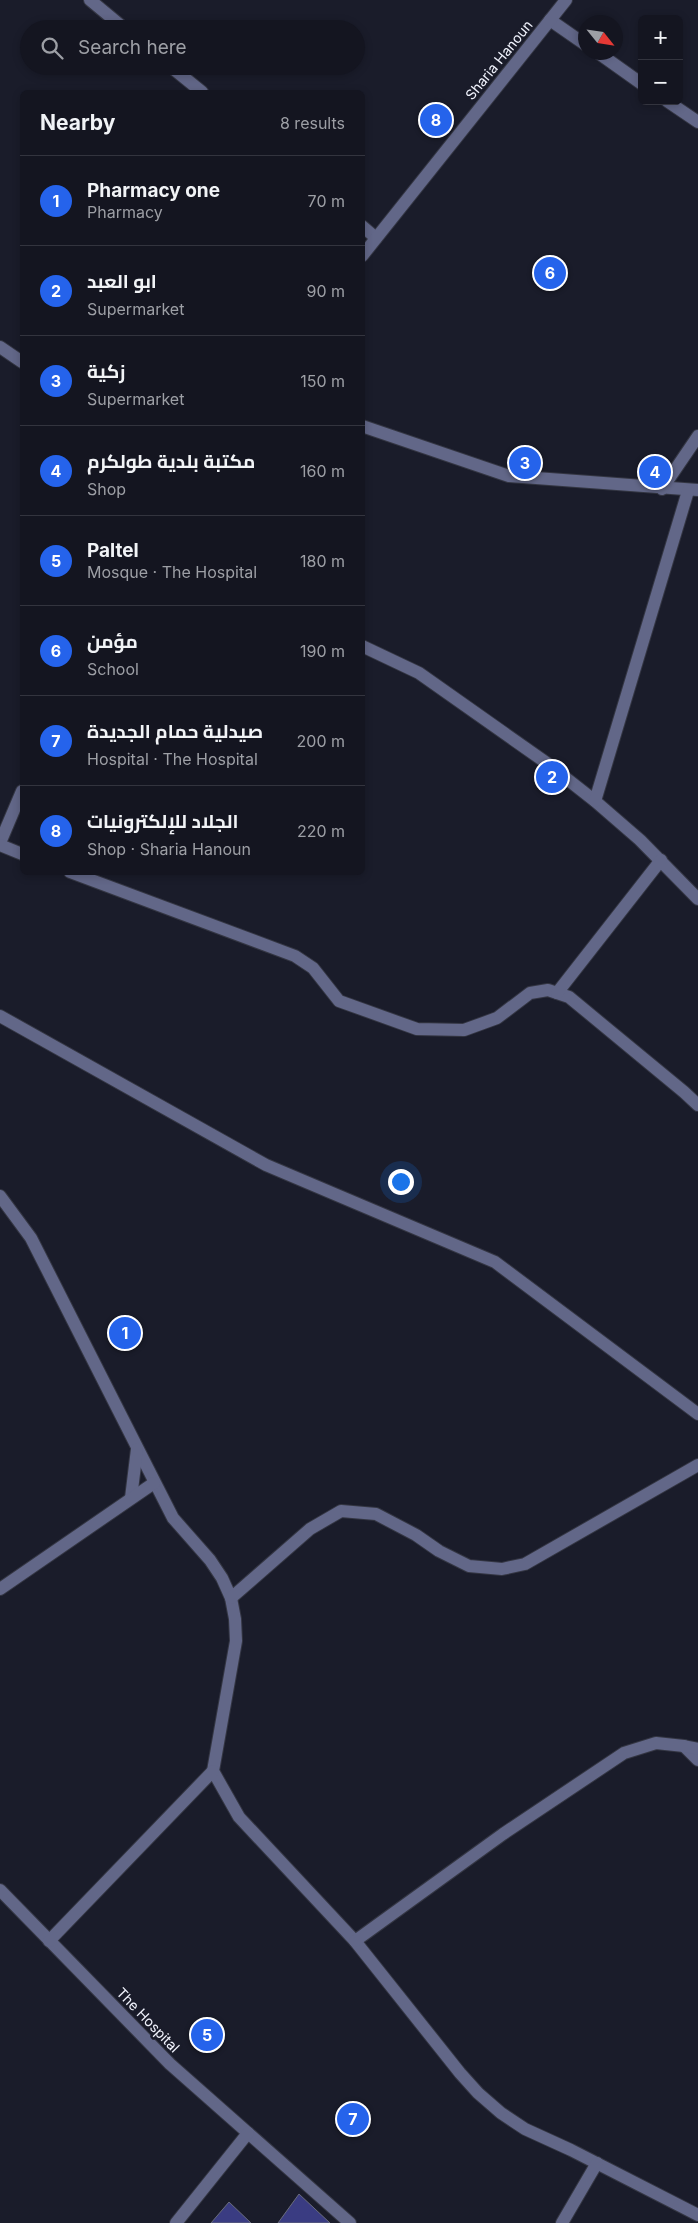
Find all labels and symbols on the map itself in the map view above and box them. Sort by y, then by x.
north arrow [578,15,623,60]
street label: Sharia Hanoun [461,17,536,103]
pin: 8 [420,101,452,139]
pin: 6 [534,254,566,292]
pin: 3 [509,444,541,482]
pin: 4 [639,453,671,491]
pin: 2 [536,758,568,796]
your location [388,1169,414,1195]
pin: 1 [109,1314,141,1352]
street label: The Hospital [113,1984,183,2056]
pin: 5 [191,2016,223,2054]
pin: 7 [337,2100,369,2138]

